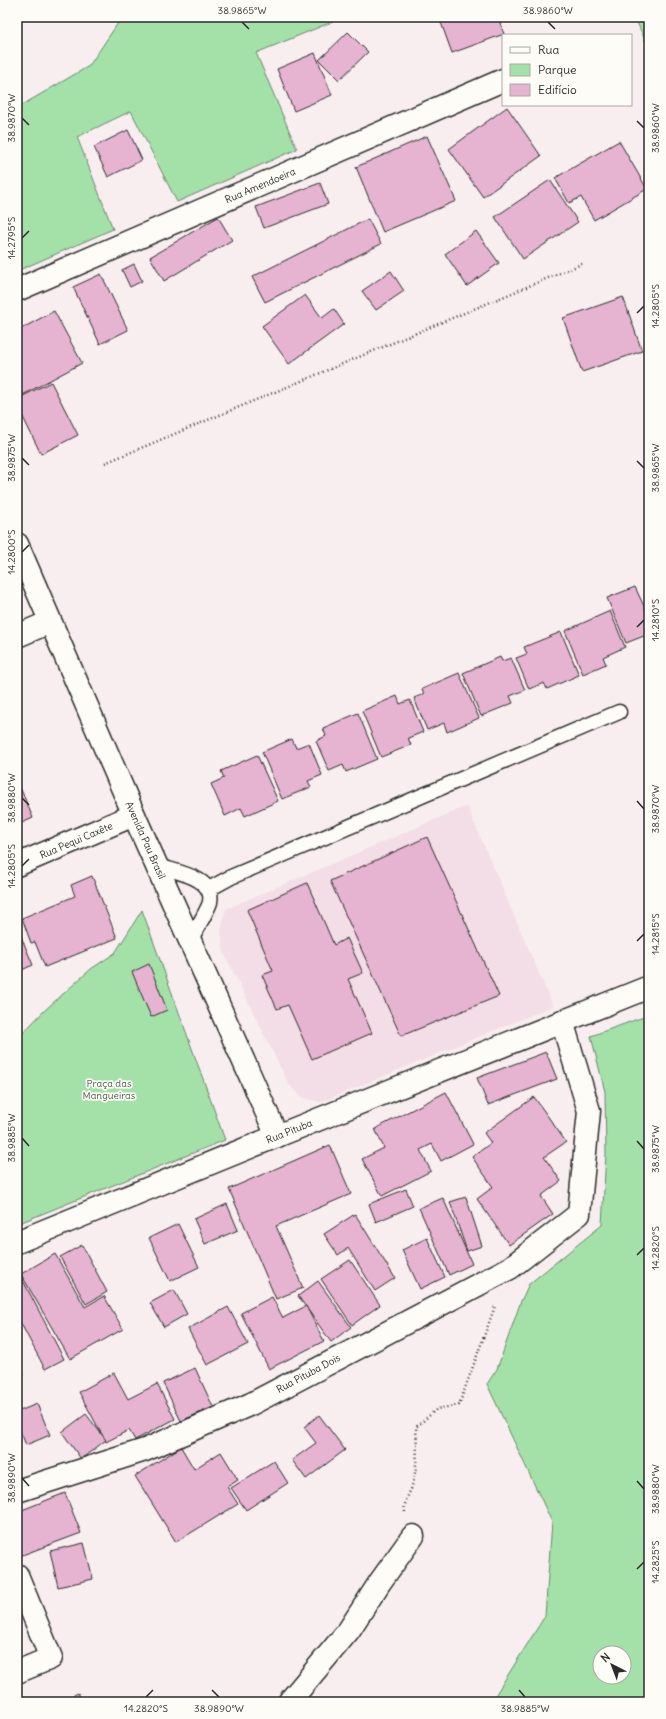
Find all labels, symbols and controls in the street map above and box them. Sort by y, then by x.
text: 38.9865°W [218,4,266,17]
text: 38.9860°W [523,4,573,17]
legend [502,34,632,106]
text: Rua [538,42,560,57]
text: Parque [538,62,577,77]
text: Edifício [538,82,577,97]
text: 38.9870°W [5,94,18,142]
text: 38.9860°W [649,103,662,153]
street label: Rua Amendoeira [223,165,298,206]
text: 14.2795°S [5,216,18,259]
text: 14.2805°S [649,283,662,328]
text: 38.9875°W [5,434,18,482]
text: 38.9865°W [649,444,662,492]
text: 14.2800°S [5,529,18,575]
text: 14.2810°S [649,598,662,641]
text: 38.9880°W [5,773,18,823]
text: 38.9870°W [649,785,662,833]
street label: Avenida Pau Brasil [123,799,168,881]
street label: Rua Pequi Caxête [38,819,115,862]
text: 14.2805°S [5,843,18,888]
text: 14.2815°S [649,913,662,955]
park label: Praça das Mangueiras [83,1077,136,1102]
text: 38.9885°W [5,1114,18,1162]
street label: Rua Pituba [264,1116,315,1147]
text: 38.9875°W [649,1125,662,1173]
text: 14.2820°S [649,1226,662,1270]
street label: Rua Pituba Dois [274,1351,343,1396]
text: 38.9890°W [5,1453,18,1503]
text: 38.9880°W [649,1464,662,1514]
text: 14.2825°S [649,1540,662,1584]
north arrow [592,1645,632,1685]
text: N [598,1650,613,1665]
text: 14.2820°S [124,1702,168,1715]
text: 38.9890°W [194,1702,244,1715]
text: 38.9885°W [501,1702,549,1715]

